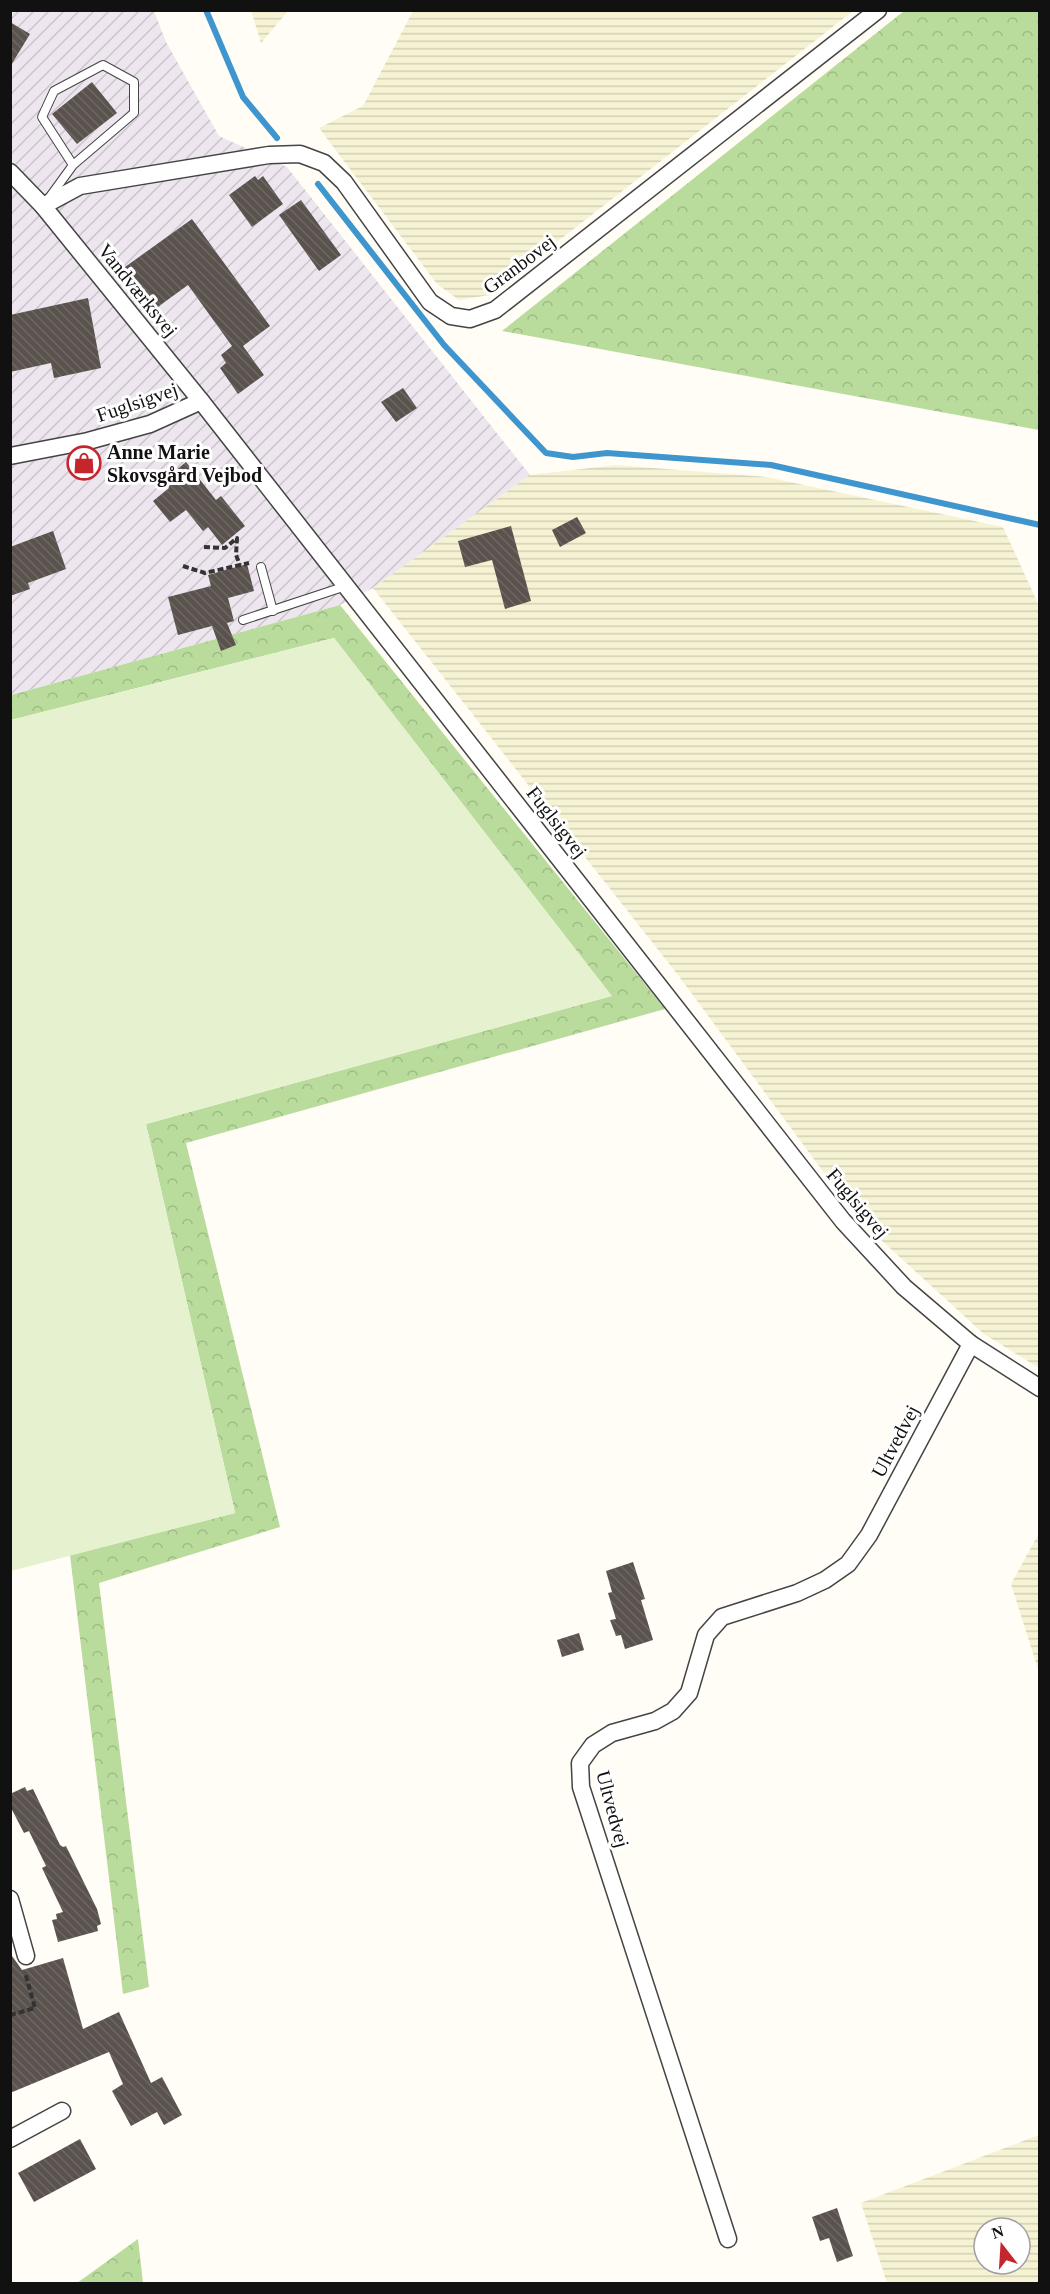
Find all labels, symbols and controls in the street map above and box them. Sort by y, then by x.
street label: Granbovej [479,230,560,299]
street label: Vandværksvej [93,239,182,342]
street label: Fuglsigvej [93,378,181,427]
place label: Anne Marie Skovsgård Vejbod [107,441,262,487]
shop icon: Anne Marie Skovsgård Vejbod [66,445,102,481]
street label: Fuglsigvej [522,782,592,863]
street label: Fuglsigvej [822,1164,894,1243]
street label: Ultvedvej [867,1401,924,1481]
street label: Ultvedvej [591,1768,634,1850]
north arrow [972,2216,1032,2276]
text: N [990,2222,1006,2242]

